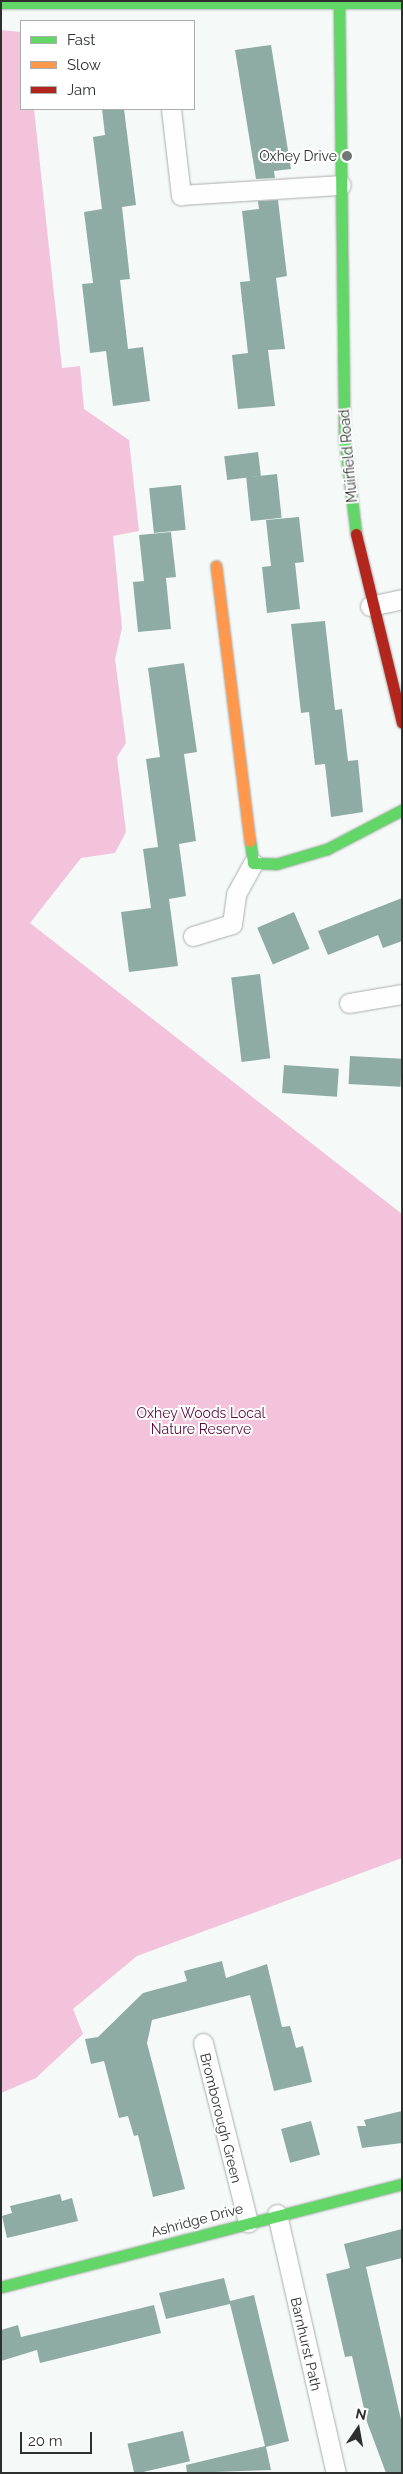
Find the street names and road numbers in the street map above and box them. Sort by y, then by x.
street label: Muirfield Road [336,409,360,503]
street label: Bromborough Green [197,2051,245,2185]
street label: Ashridge Drive [149,2200,245,2240]
street label: Barnhurst Path [287,2296,325,2392]

